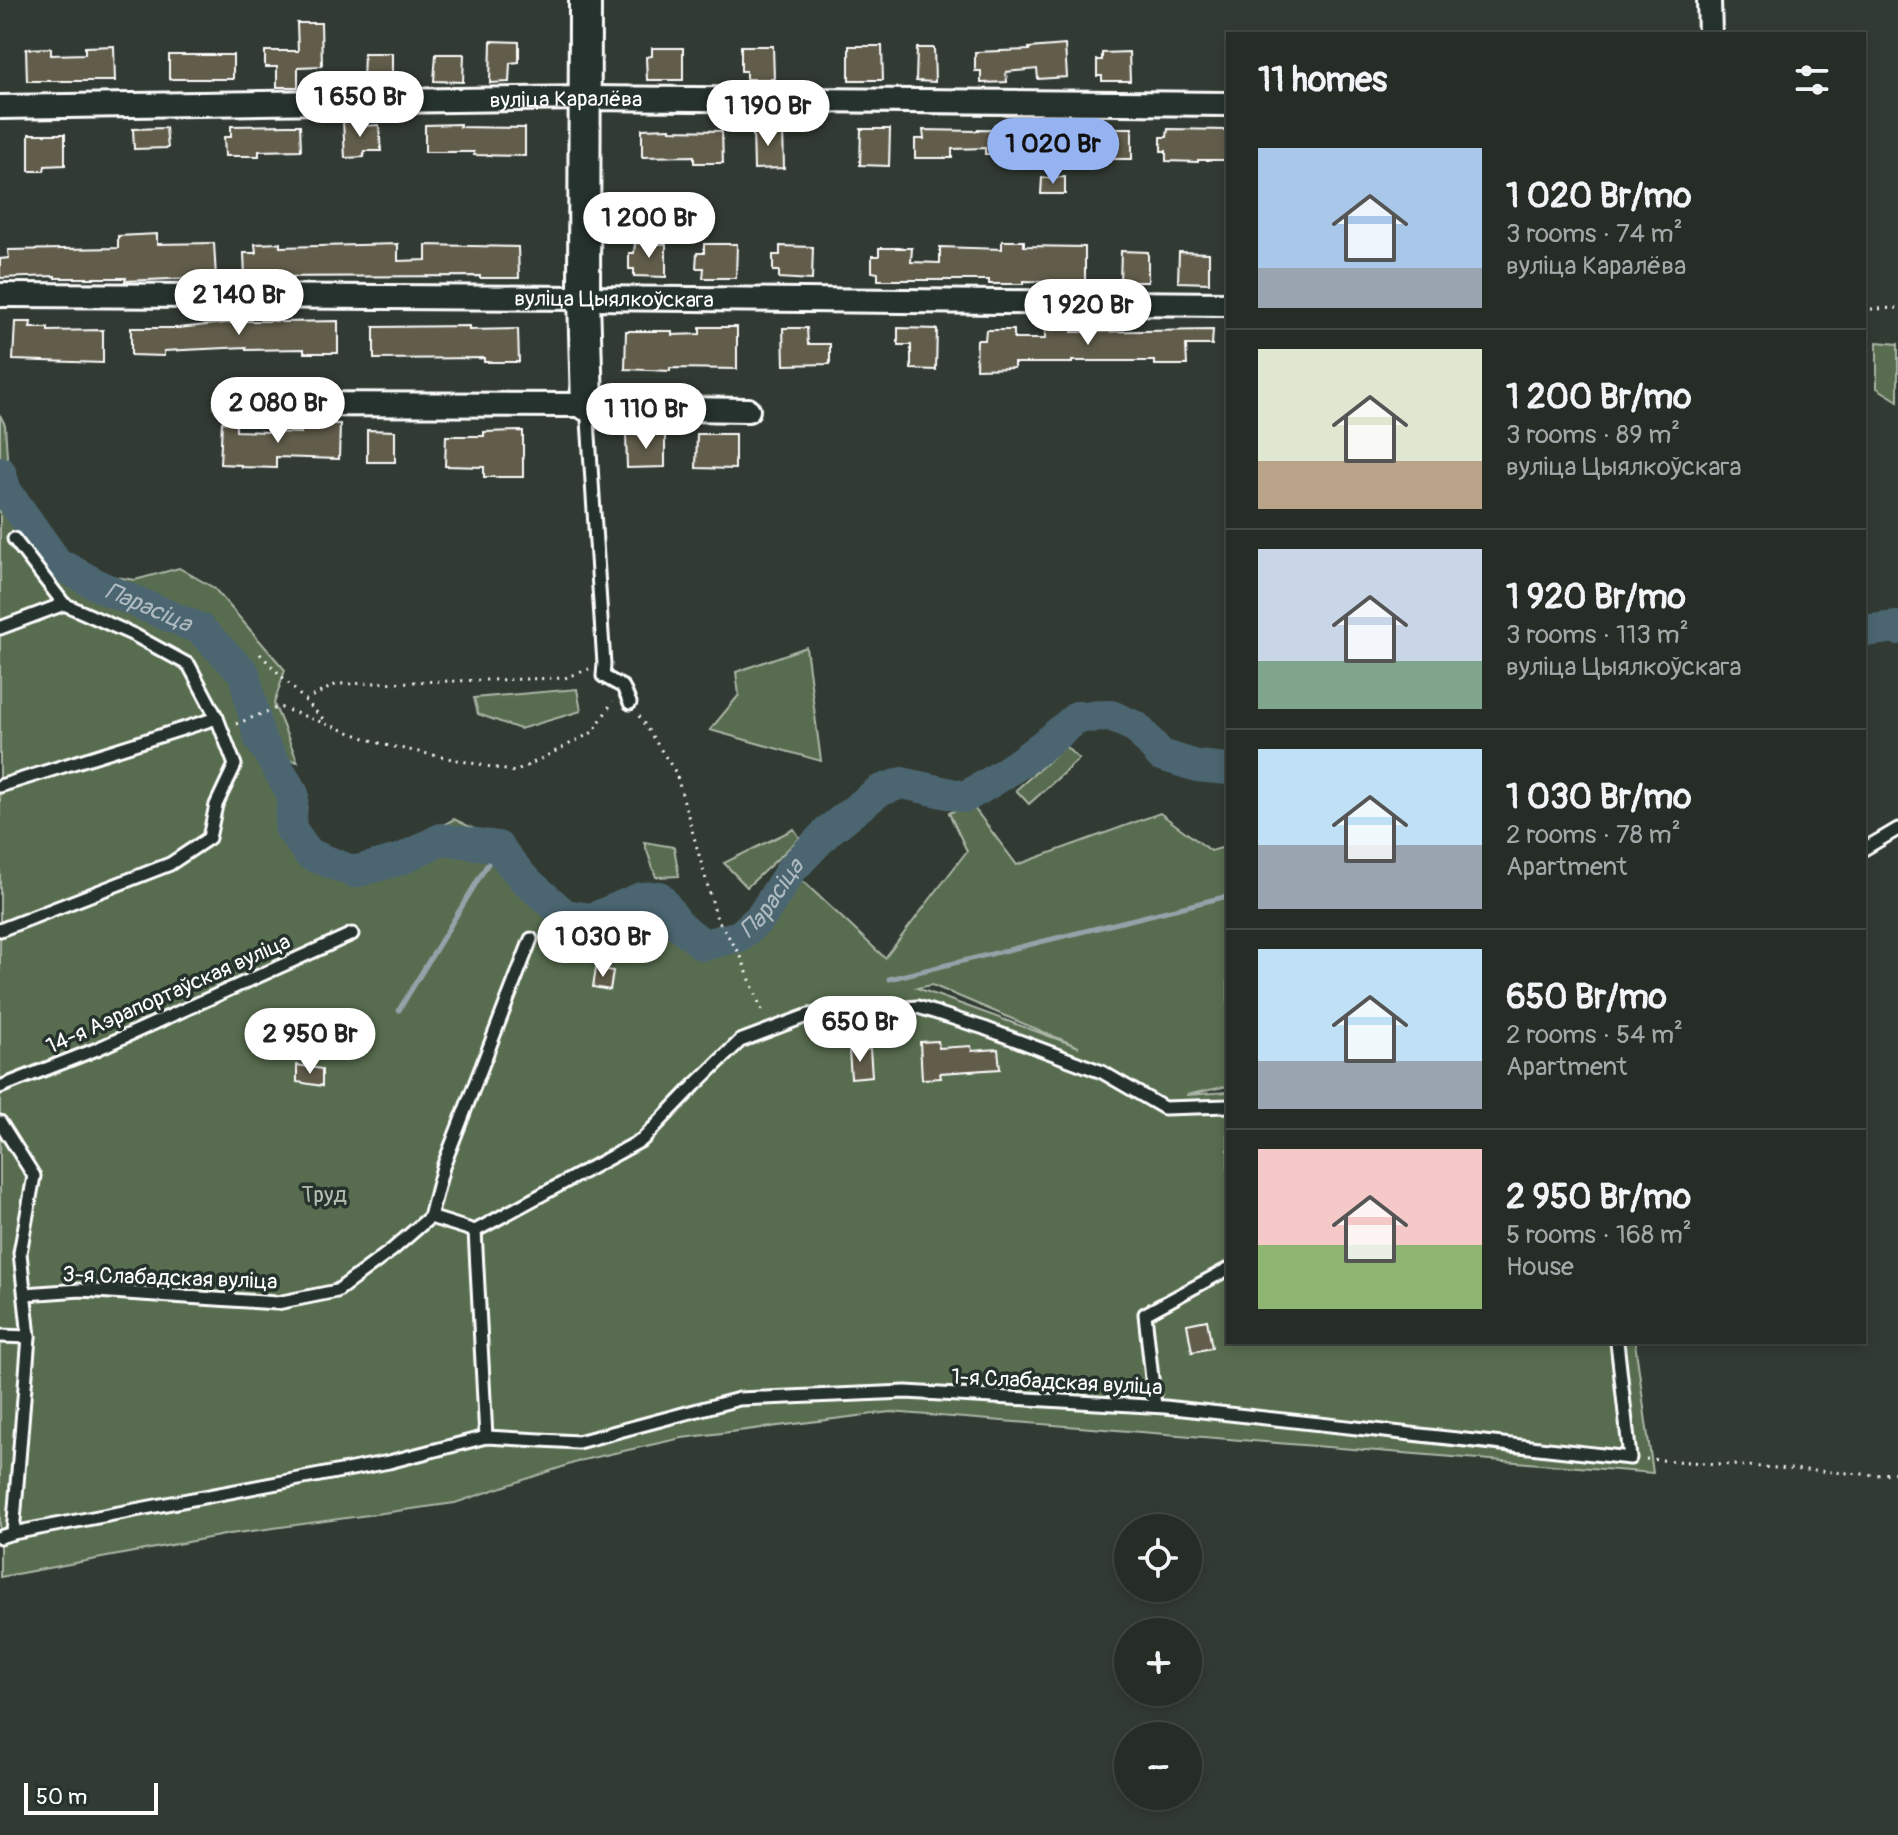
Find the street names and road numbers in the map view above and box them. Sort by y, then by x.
street label: вуліца Каралёва [489,85,642,114]
street label: вуліца Цыялкоўскага [514,285,714,314]
street label: 14-я Аэрапортаўская вуліца [42,927,295,1060]
street label: 3-я Слабадская вуліца [62,1260,278,1296]
street label: 1-я Слабадская вуліца [951,1362,1163,1402]

